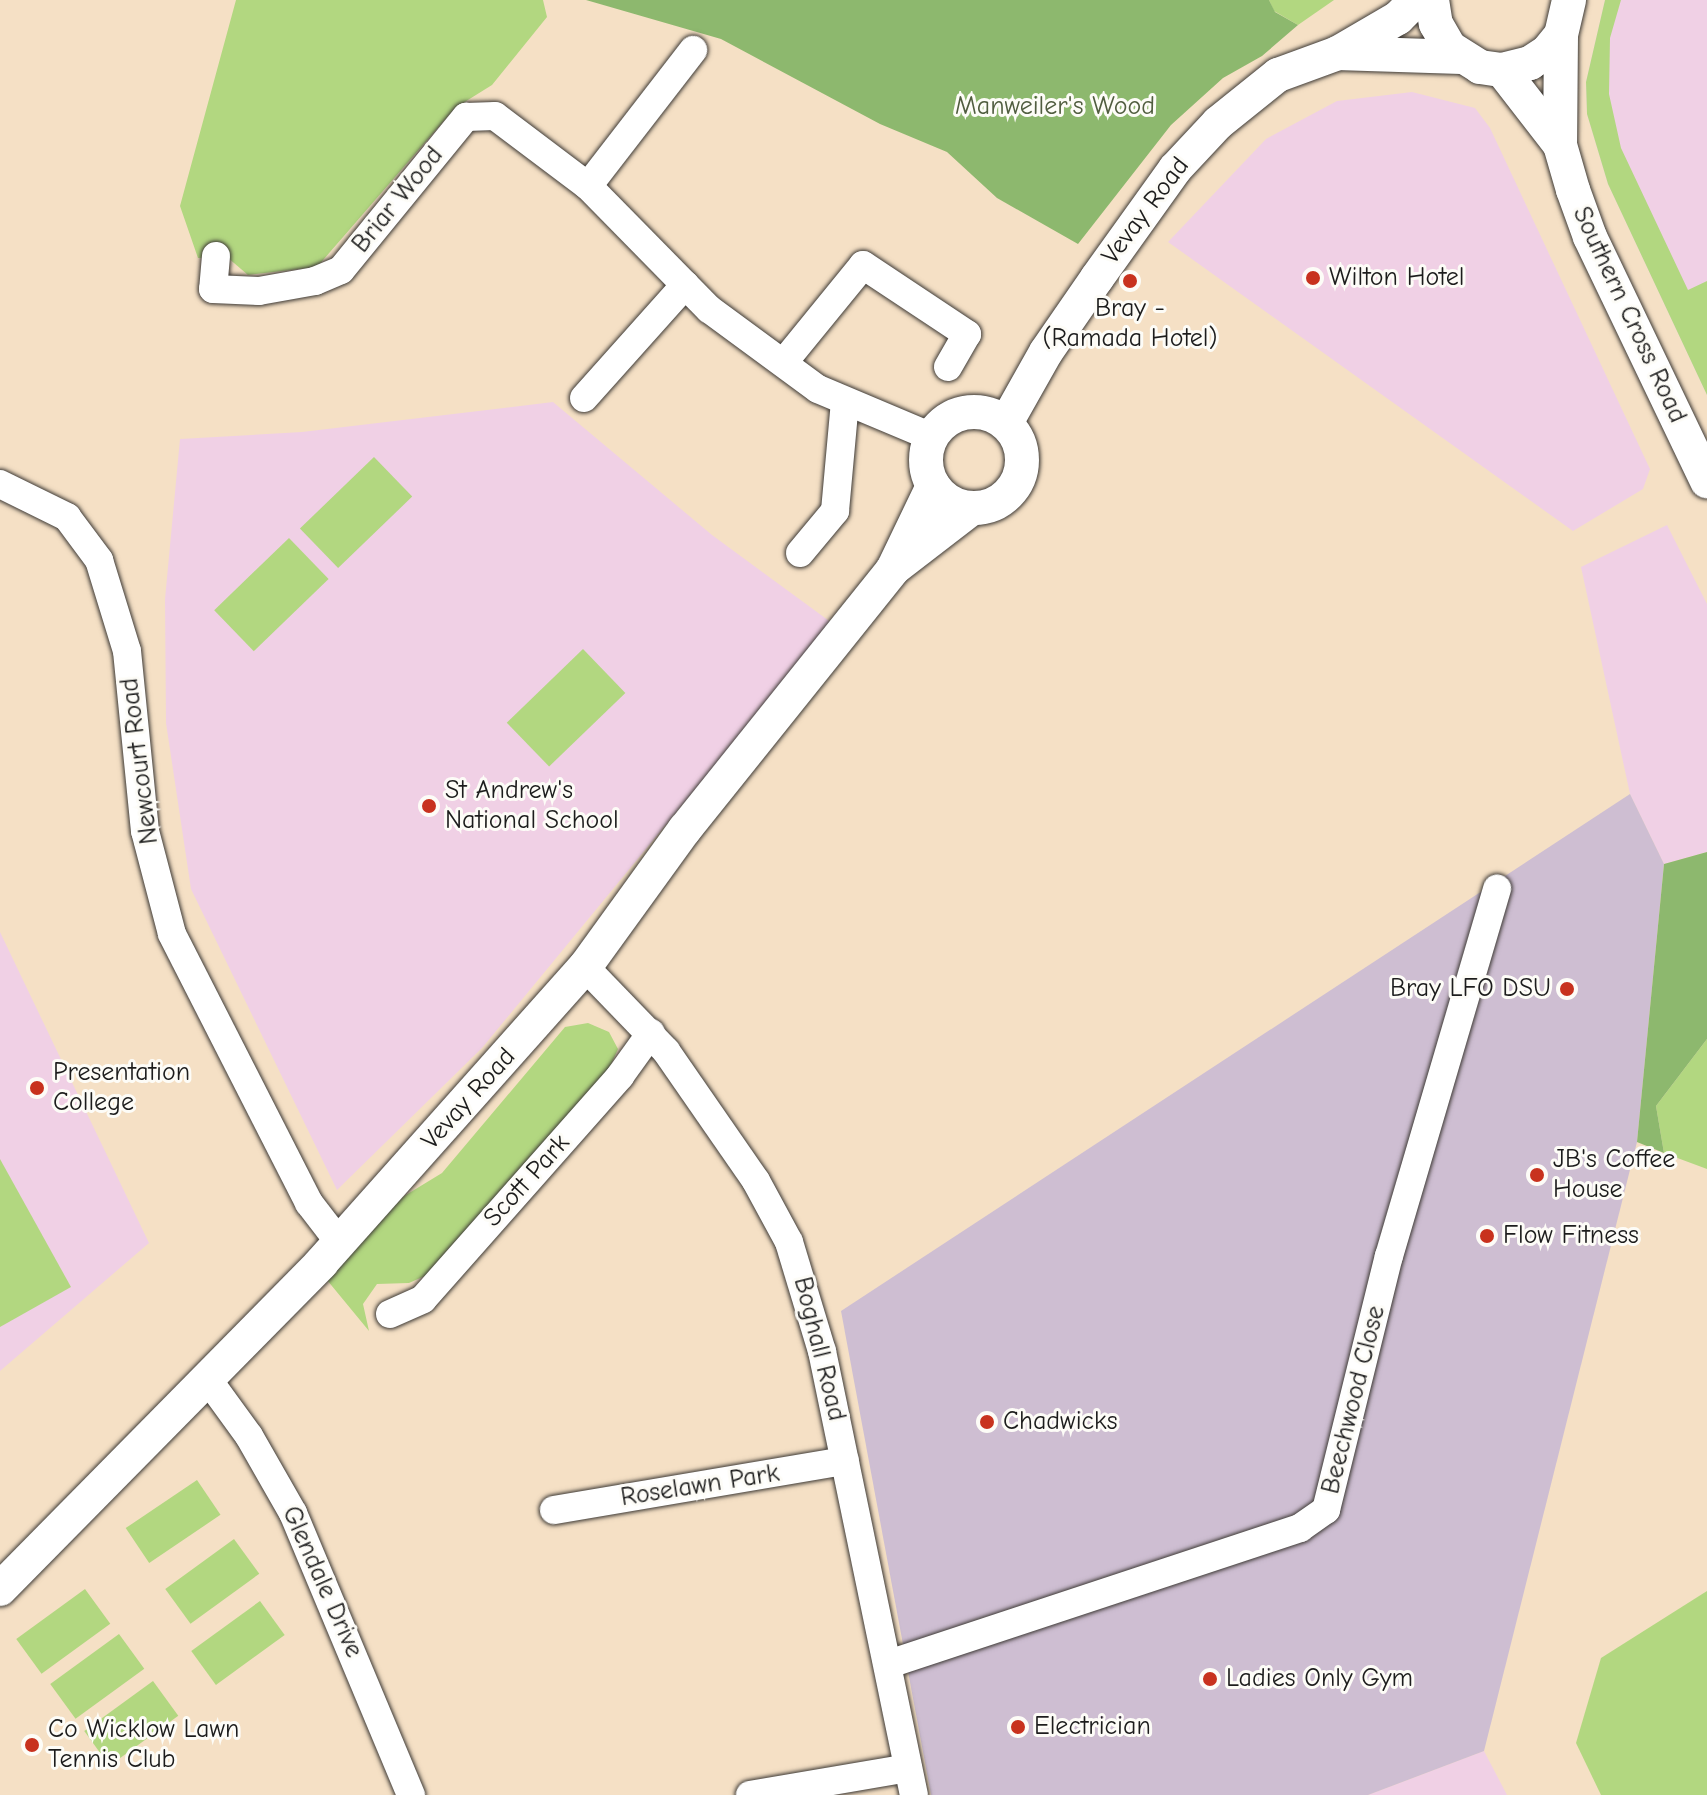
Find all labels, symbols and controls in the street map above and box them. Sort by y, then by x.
park label: Manweiler's Wood [955,91,1155,123]
street label: Briar Wood [346,141,450,259]
street label: Vevay Road [1096,151,1196,271]
street label: Southern Cross Road [1565,202,1693,428]
place label: Wilton Hotel [1329,262,1464,294]
marker: Wilton Hotel [1304,269,1322,287]
marker: Bray - (Ramada Hotel) [1121,272,1139,290]
place label: Bray - (Ramada Hotel) [1042,293,1218,354]
street label: Newcourt Road [114,676,166,846]
place label: St Andrew's National School [445,775,619,836]
marker: St Andrew's National School [420,797,438,815]
place label: Bray LFO DSU [1390,973,1551,1005]
marker: Bray LFO DSU [1558,980,1576,998]
street label: Vevay Road [415,1042,523,1156]
place label: Presentation College [53,1057,190,1118]
marker: Presentation College [28,1079,46,1097]
street label: Scott Park [477,1128,577,1234]
place label: JB's Coffee House [1553,1144,1675,1206]
marker: JB's Coffee House [1528,1166,1546,1184]
place label: Flow Fitness [1503,1220,1639,1252]
marker: Flow Fitness [1478,1227,1496,1245]
street label: Boghall Road [786,1274,852,1424]
street label: Beechwood Close [1316,1303,1392,1497]
place label: Chadwicks [1003,1406,1117,1438]
marker: Chadwicks [978,1413,996,1431]
street label: Roselawn Park [619,1458,781,1514]
street label: Glendale Drive [275,1502,369,1662]
place label: Ladies Only Gym [1226,1663,1413,1695]
marker: Ladies Only Gym [1201,1670,1219,1688]
place label: Electrician [1034,1711,1151,1743]
place label: Co Wicklow Lawn Tennis Club [48,1714,239,1776]
marker: Electrician [1009,1718,1027,1736]
marker: Co Wicklow Lawn Tennis Club [23,1736,41,1754]

